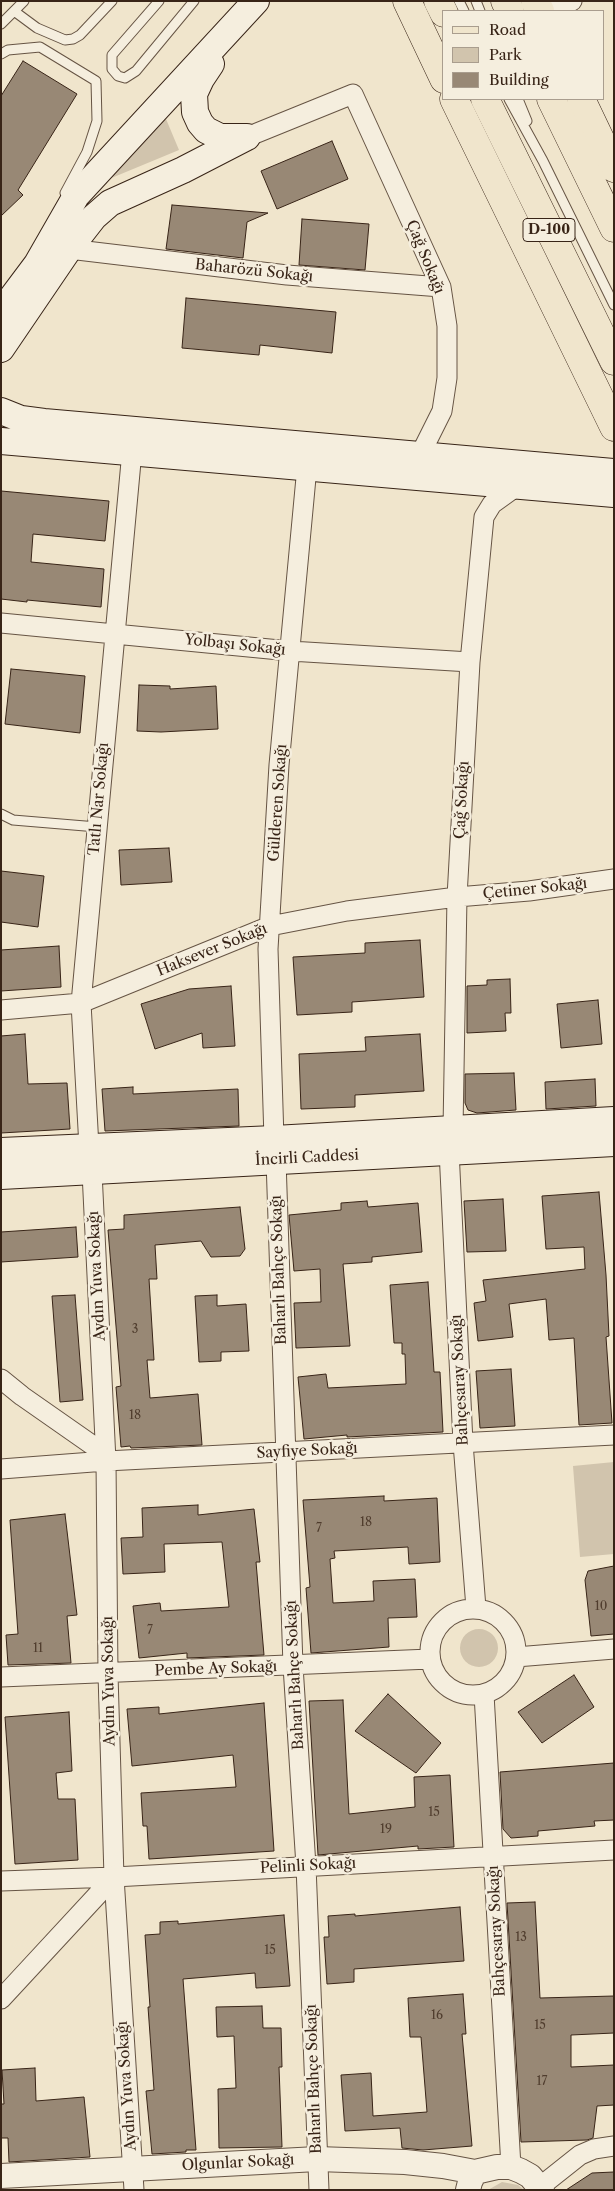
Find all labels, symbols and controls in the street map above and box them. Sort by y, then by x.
legend [442,10,605,100]
text: Road [489,20,526,39]
text: Park [489,45,522,64]
text: Building [489,70,549,89]
street label: Çağ Sokağı [402,217,448,297]
road number: D-100 [523,218,575,242]
street label: Baharözü Sokağı [194,256,314,286]
street label: Yolbaşı Sokağı [184,631,286,659]
street label: Tatlı Nar Sokağı [85,742,113,856]
street label: Gülderen Sokağı [265,744,291,862]
street label: Çağ Sokağı [451,761,473,839]
street label: Çetiner Sokağı [482,875,588,903]
street label: Haksever Sokağı [154,920,270,980]
street label: İncirli Caddesi [255,1146,359,1170]
street label: Baharlı Bahçe Sokağı [267,1195,291,1345]
street label: Aydın Yuva Sokağı [85,1211,109,1341]
street label: Bahçesaray Sokağı [448,1314,472,1446]
house number: 3 [132,1323,138,1337]
house number: 18 [129,1409,141,1423]
street label: Sayfiye Sokağı [256,1439,358,1463]
house number: 18 [360,1516,372,1530]
house number: 7 [316,1522,322,1536]
street label: Baharlı Bahçe Sokağı [282,1600,308,1750]
house number: 10 [595,1600,607,1614]
street label: Aydın Yuva Sokağı [99,1616,119,1746]
house number: 7 [147,1624,153,1638]
house number: 11 [33,1642,43,1656]
street label: Pembe Ay Sokağı [154,1658,278,1680]
house number: 15 [428,1806,440,1820]
house number: 19 [380,1823,392,1837]
street label: Pelinli Sokağı [260,1854,356,1878]
street label: Bahçesaray Sokağı [485,1865,509,1997]
house number: 13 [515,1931,527,1945]
house number: 15 [264,1944,276,1958]
street label: Baharlı Bahçe Sokağı [302,2004,326,2154]
house number: 16 [431,2009,443,2023]
house number: 15 [534,2019,546,2033]
street label: Aydın Yuva Sokağı [113,2020,141,2152]
house number: 17 [537,2075,547,2089]
street label: Olgunlar Sokağı [181,2151,295,2175]

